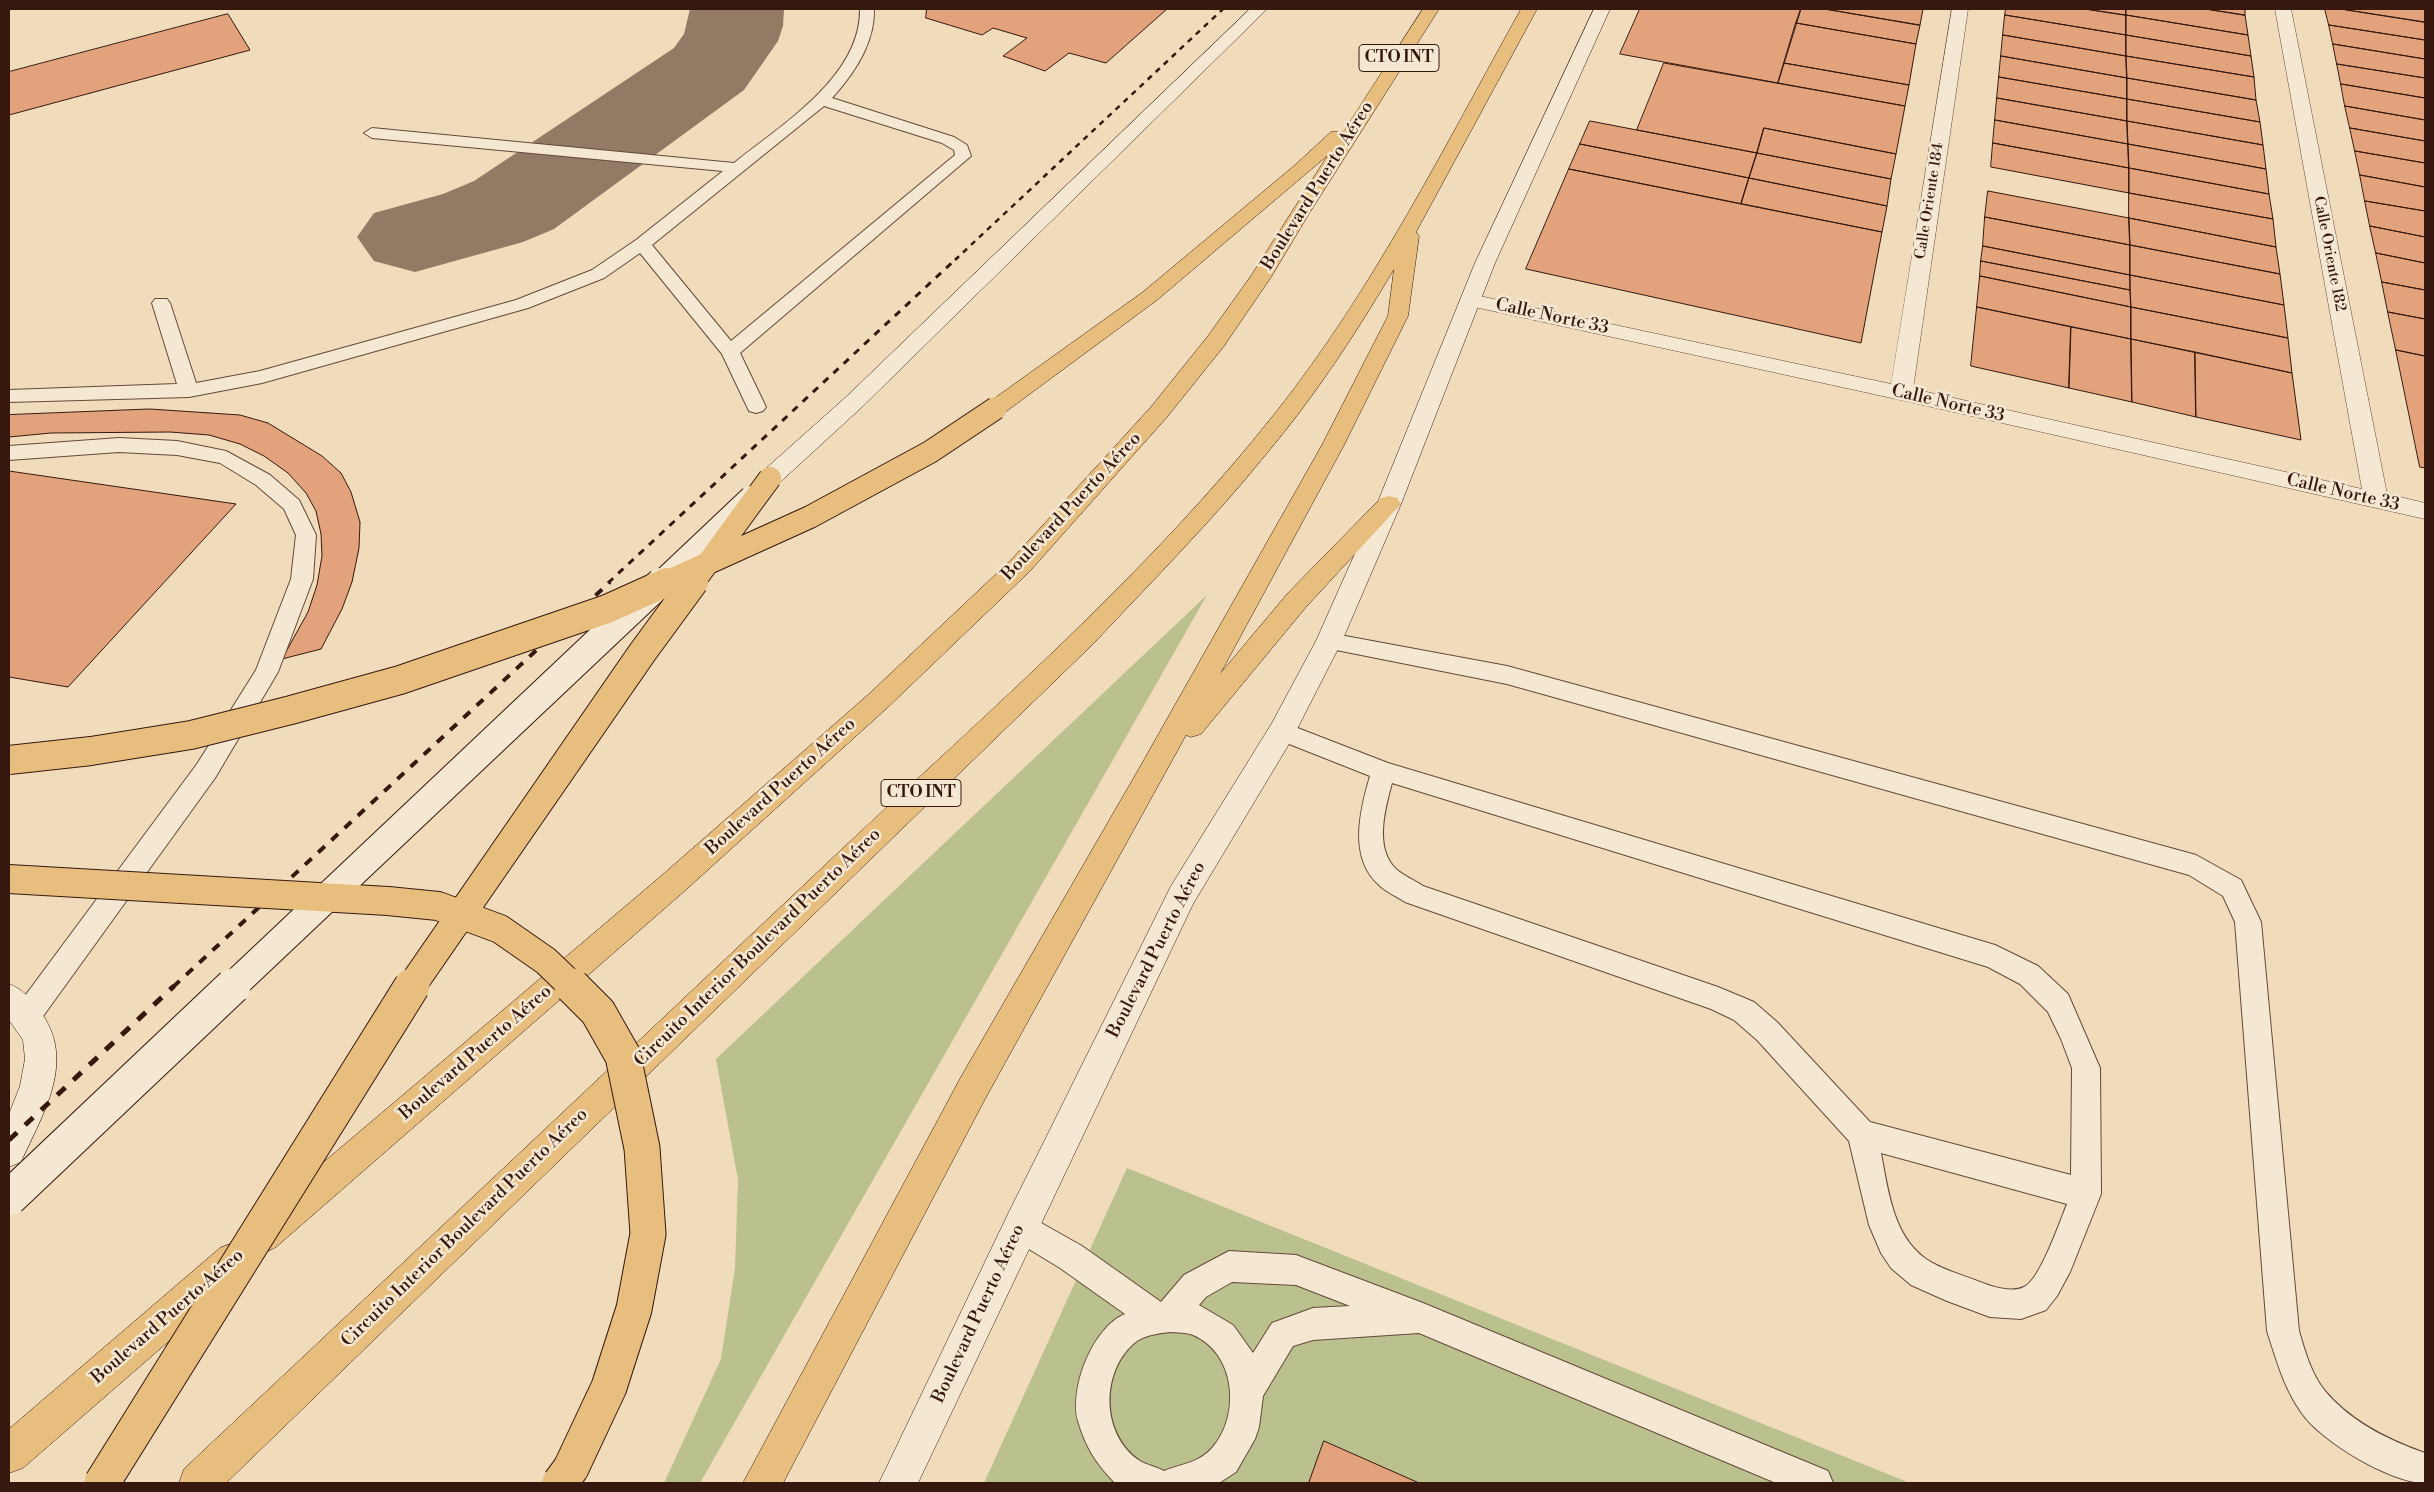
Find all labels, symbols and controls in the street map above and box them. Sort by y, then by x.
road number: CTO INT [1359,44,1439,72]
street label: Boulevard Puerto Aéreo [1257,98,1379,274]
street label: Calle Oriente 184 [1912,141,1948,261]
street label: Calle Oriente 182 [2309,195,2349,313]
street label: Calle Norte 33 [1493,294,1611,340]
street label: Calle Norte 33 [1889,380,2007,428]
street label: Boulevard Puerto Aéreo [998,428,1146,586]
street label: Calle Norte 33 [2284,469,2402,517]
street label: Boulevard Puerto Aéreo [701,714,861,860]
road number: CTO INT [881,780,961,806]
street label: Circuito Interior Boulevard Puerto Aéreo [630,824,886,1072]
street label: Boulevard Puerto Aéreo [1103,858,1211,1042]
street label: Boulevard Puerto Aéreo [395,981,557,1125]
street label: Circuito Interior Boulevard Puerto Aéreo [337,1104,593,1352]
street label: Boulevard Puerto Aéreo [928,1221,1030,1407]
street label: Boulevard Puerto Aéreo [87,1245,249,1389]

